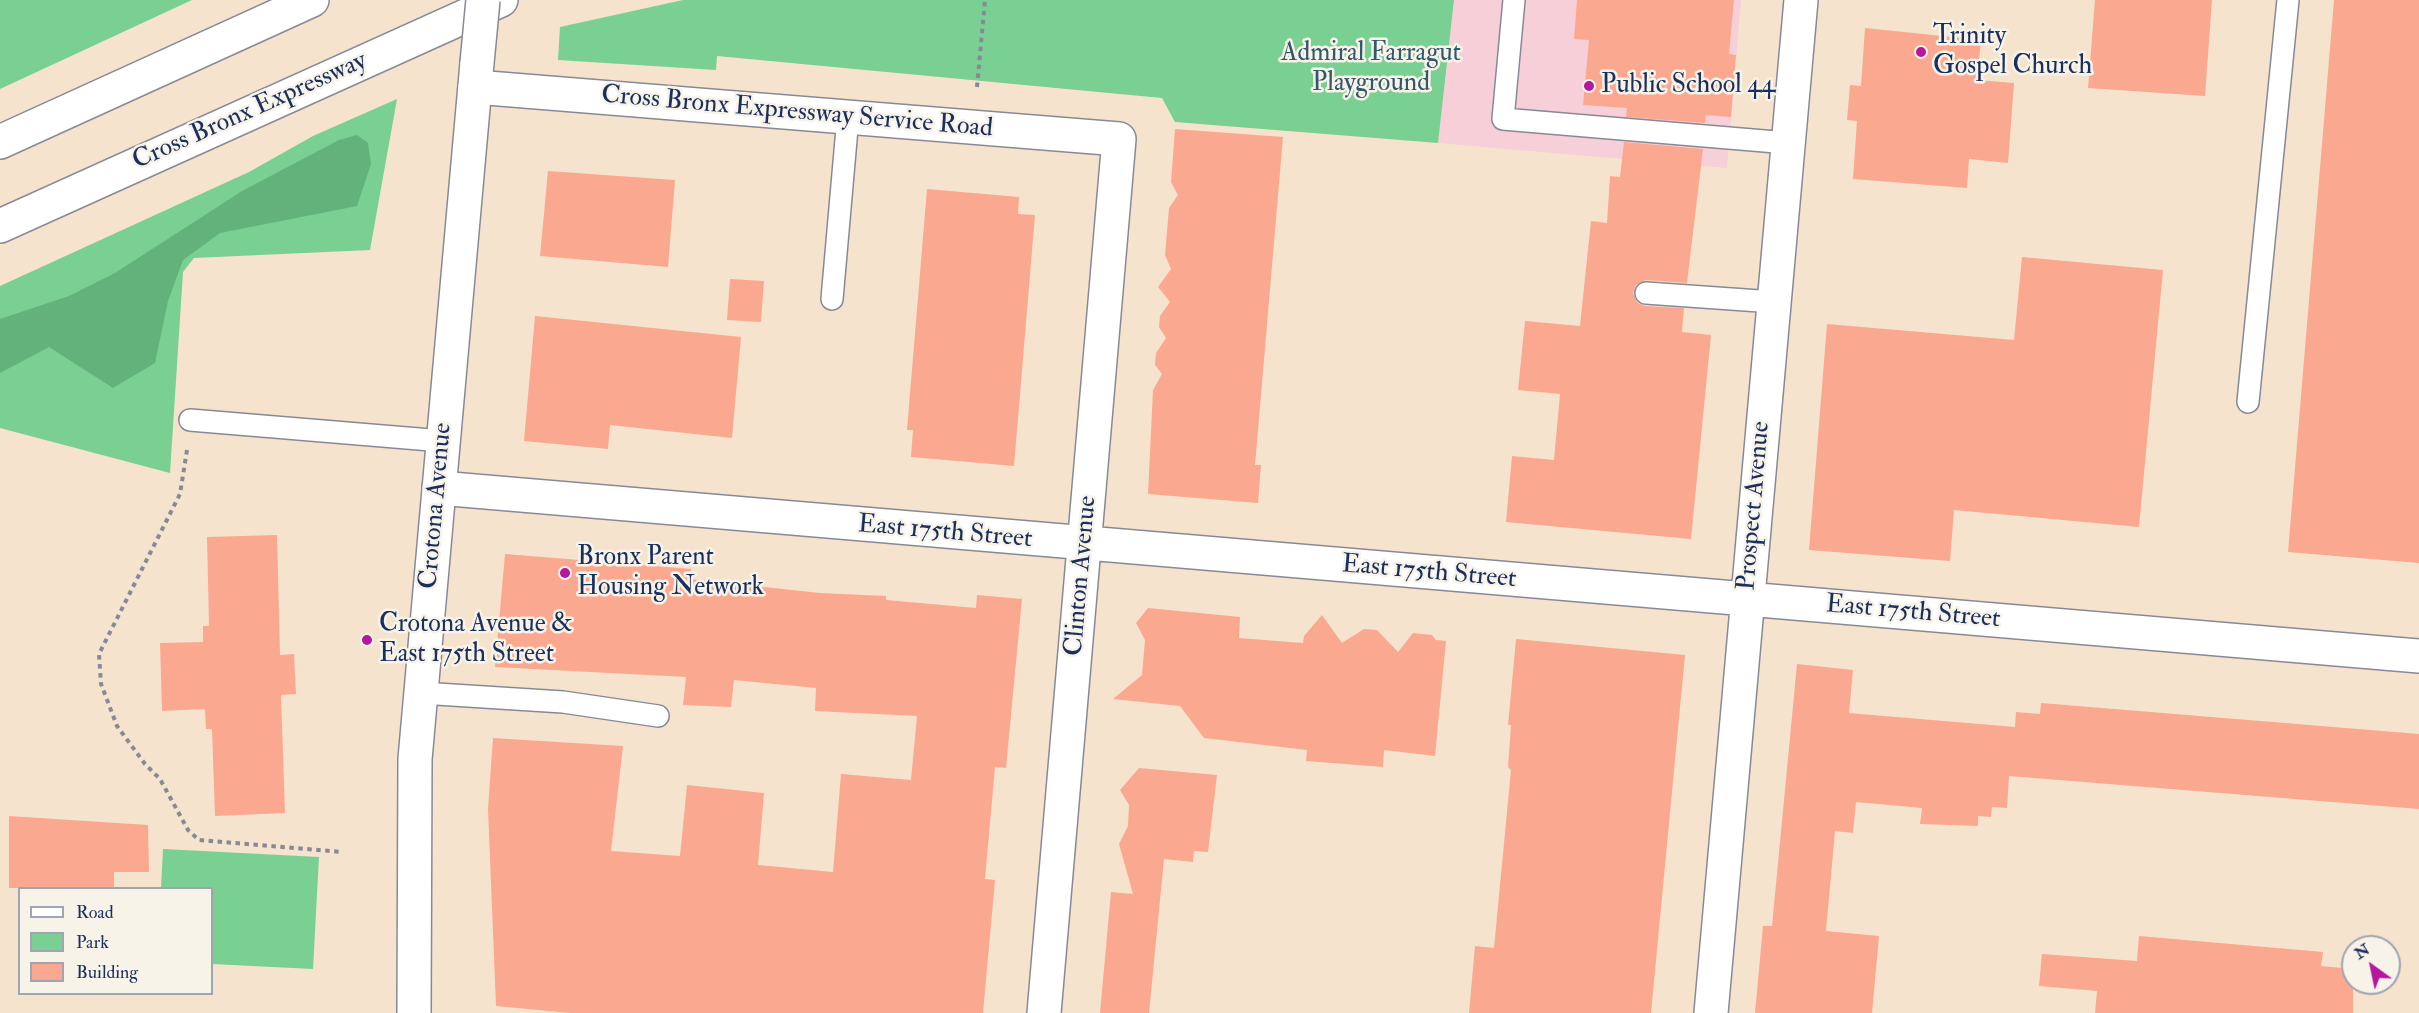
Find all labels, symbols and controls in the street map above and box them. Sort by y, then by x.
place label: Trinity Gospel Church [1933,21,2092,82]
park label: Admiral Farragut Playground [1281,38,1461,100]
marker: Trinity Gospel Church [1914,45,1928,59]
street label: Cross Bronx Expressway [128,46,372,178]
place label: Public School 44 [1601,70,1775,102]
marker: Public School 44 [1582,79,1596,93]
street label: Cross Bronx Expressway Service Road [600,80,994,146]
street label: Prospect Avenue [1732,420,1778,592]
street label: Crotona Avenue [414,422,460,590]
street label: Clinton Avenue [1059,495,1105,657]
street label: East 175th Street [856,510,1034,556]
place label: Bronx Parent Housing Network [577,542,764,604]
street label: East 175th Street [1340,550,1518,596]
marker: Bronx Parent Housing Network [558,566,572,580]
street label: East 175th Street [1824,590,2002,636]
place label: Crotona Avenue & East 175th Street [379,609,573,670]
marker: Crotona Avenue & East 175th Street [360,633,374,647]
legend [18,887,213,995]
text: Road [76,901,114,924]
text: Park [76,931,109,954]
north arrow [2341,935,2401,995]
text: N [2351,939,2374,964]
text: Building [76,961,138,984]

